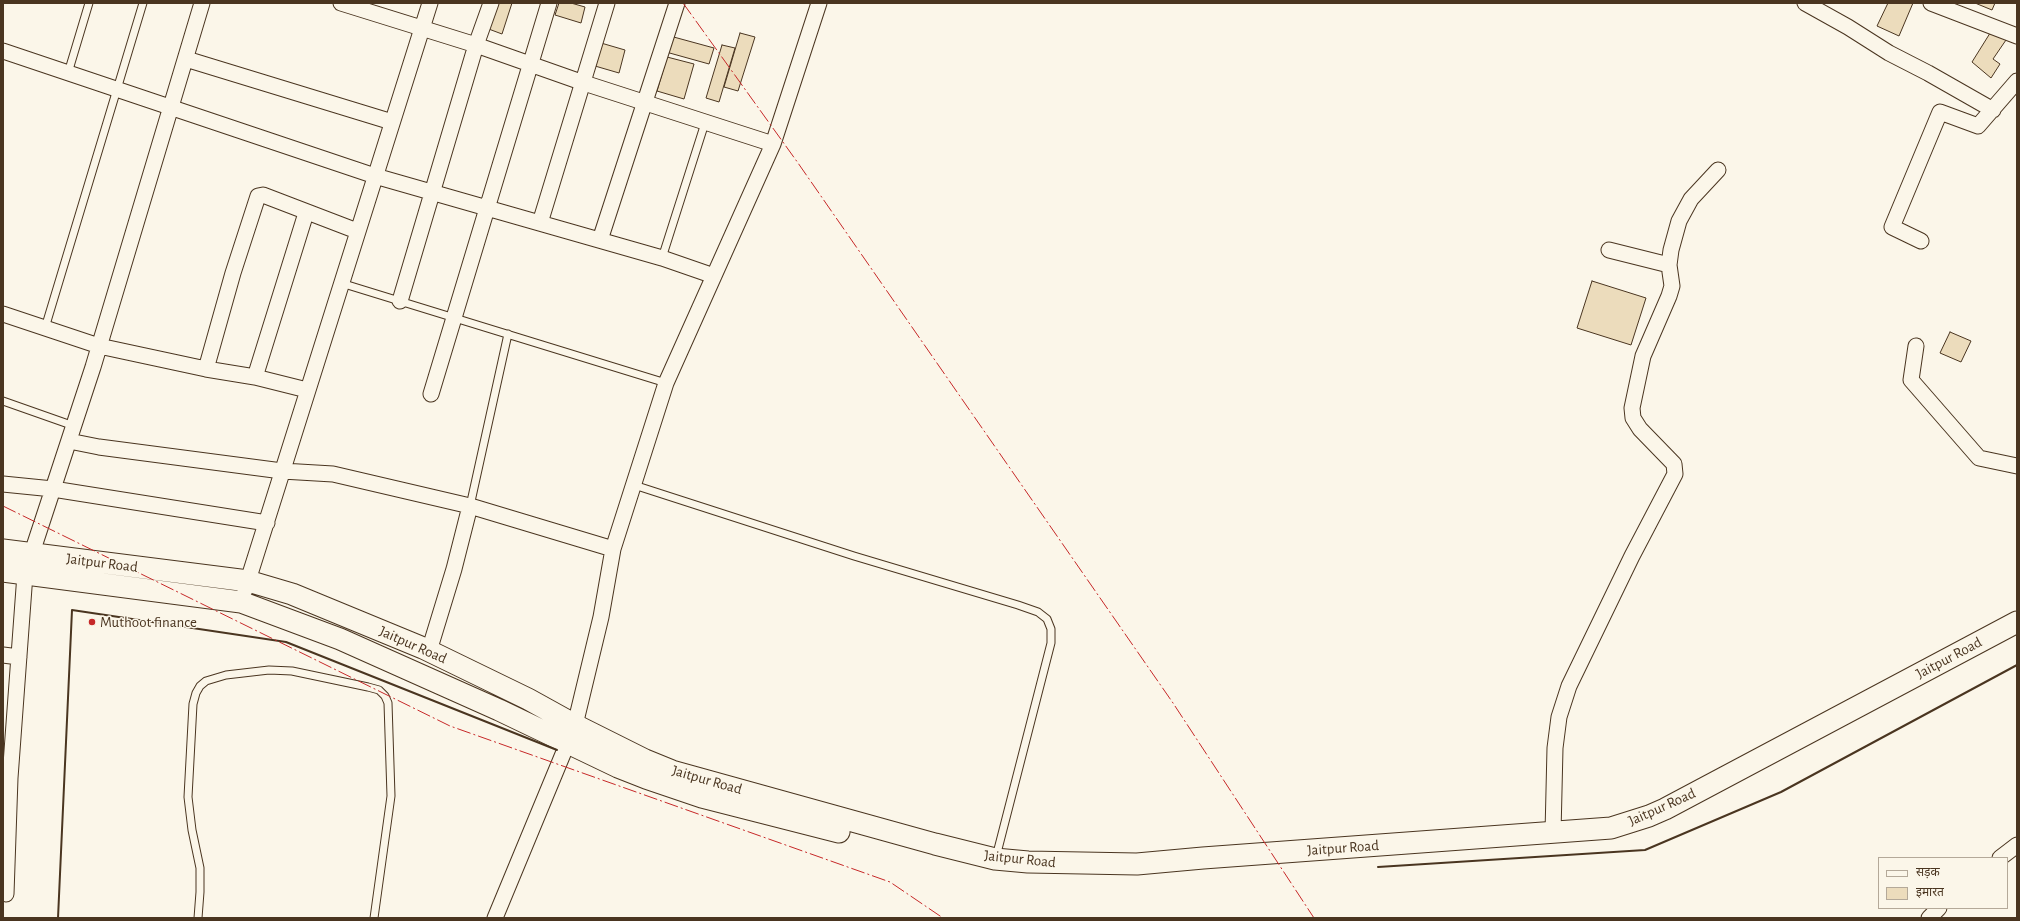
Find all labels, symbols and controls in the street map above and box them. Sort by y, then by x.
street label: Jaitpur Road [65,550,139,576]
place label: Muthoot finance [100,613,197,631]
marker: Muthoot finance [87,617,97,627]
street label: Jaitpur Road [376,622,450,668]
street label: Jaitpur Road [1913,633,1985,683]
street label: Jaitpur Road [670,761,744,799]
street label: Jaitpur Road [1625,784,1699,830]
street label: Jaitpur Road [1306,837,1380,859]
street label: Jaitpur Road [983,846,1057,872]
legend [1878,857,2008,909]
text: सड़क [1916,866,1940,878]
text: इमारत [1916,886,1944,898]

